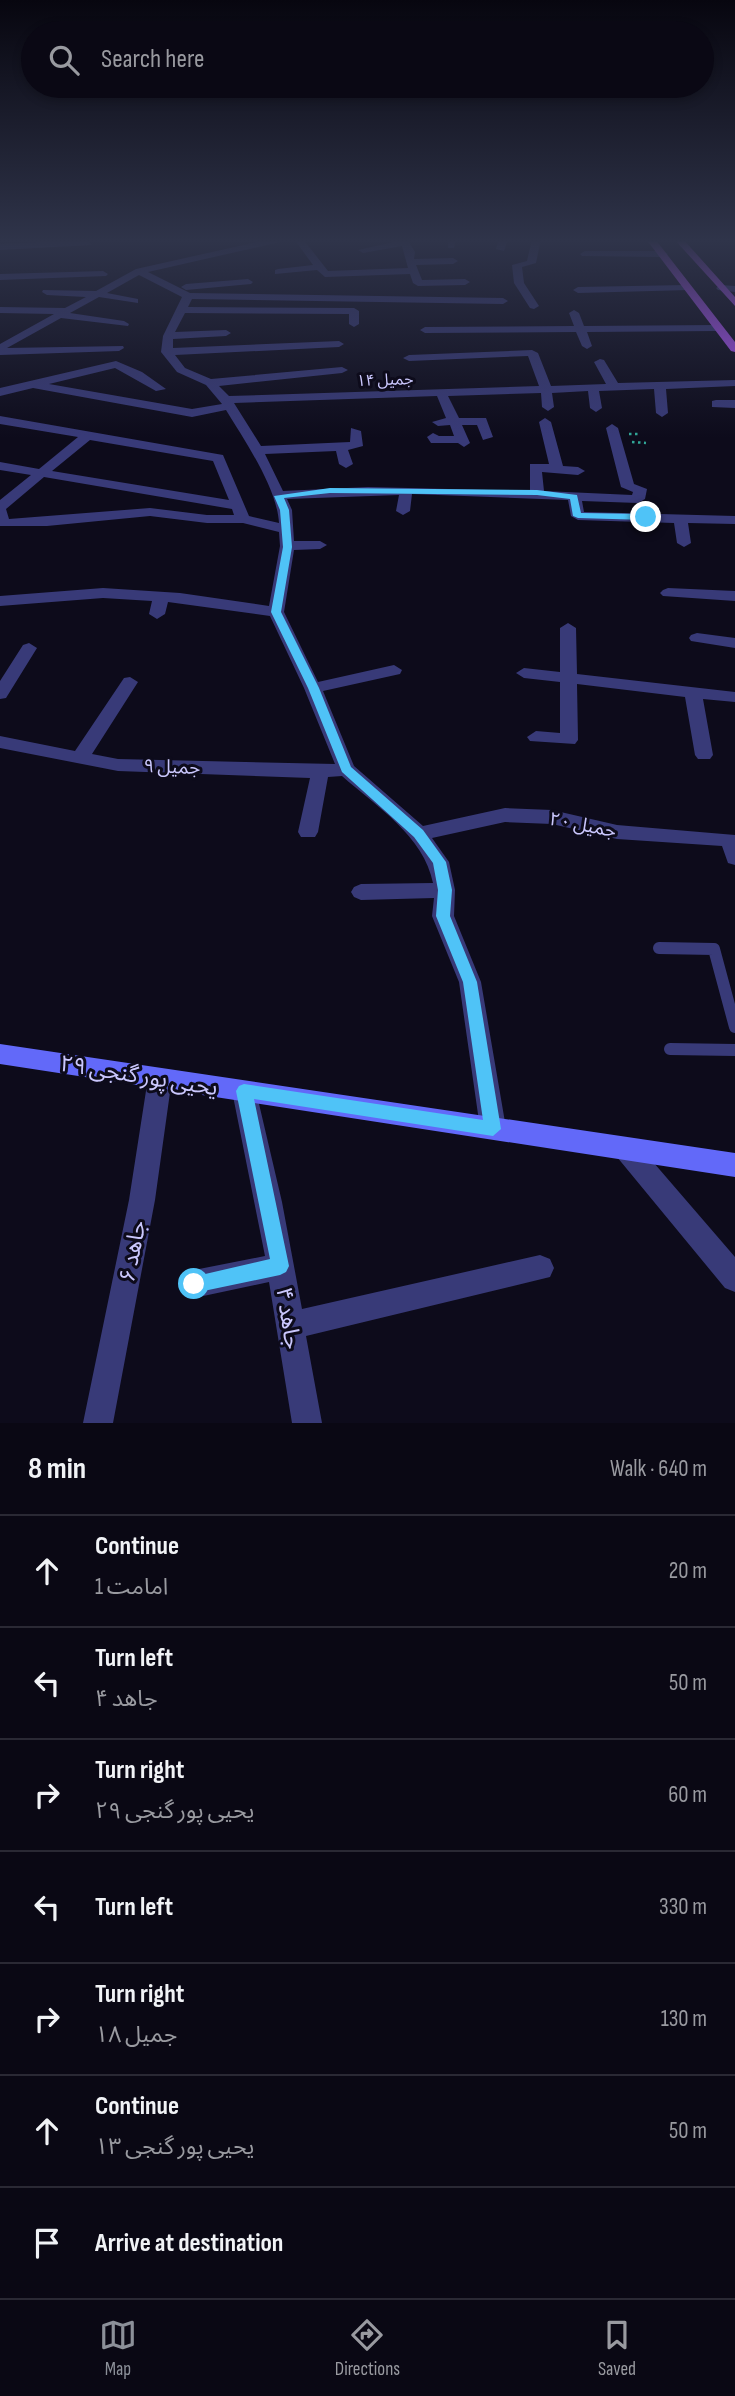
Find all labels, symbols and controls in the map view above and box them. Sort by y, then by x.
search box [21,21,714,98]
icon: search [45,41,83,79]
text: Search here [101,44,204,75]
street label: جمیل ۱۴ [356,370,414,391]
route end [630,501,661,532]
street label: جمیل ۹ [143,755,201,780]
street label: جمیل ۲۰ [547,808,618,843]
street label: یحیی پور گنجی ۲۹ [58,1050,220,1102]
street label: جاهد ۶ [113,1218,153,1285]
route start [178,1268,209,1299]
street label: جاهد ۴ [269,1285,307,1351]
text: 8 min [28,1451,86,1487]
text: Walk · 640 m [610,1455,707,1483]
text: Continue [95,1531,179,1562]
icon: ahead [28,1552,66,1590]
text: 20 m [669,1557,707,1585]
text: امامت 1 [95,1573,168,1601]
text: Turn left [95,1643,173,1674]
icon: left [28,1664,66,1702]
text: 50 m [669,1669,707,1697]
text: جاهد ۴ [95,1685,158,1713]
text: Turn right [95,1755,184,1786]
icon: right [28,1776,66,1814]
text: 60 m [668,1781,707,1809]
text: یحیی پور گنجی ۲۹ [95,1797,254,1825]
icon: left [28,1888,66,1926]
text: Turn left [95,1892,173,1923]
text: 330 m [659,1893,707,1921]
text: Turn right [95,1979,184,2010]
icon: right [28,2000,66,2038]
text: 130 m [661,2005,707,2033]
text: جمیل ۱۸ [95,2021,177,2049]
text: Continue [95,2091,179,2122]
icon: ahead [28,2112,66,2150]
text: 50 m [669,2117,707,2145]
text: یحیی پور گنجی ۱۳ [95,2133,254,2161]
icon: arrive [28,2224,66,2262]
text: Arrive at destination [95,2228,283,2259]
tab: Map [99,2316,137,2381]
tab: Directions [335,2316,400,2381]
tab: Saved [598,2316,636,2381]

